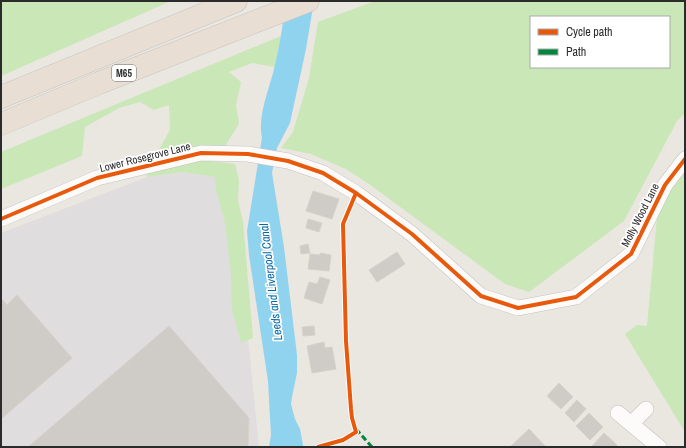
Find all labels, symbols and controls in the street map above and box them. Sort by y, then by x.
legend [530,16,670,68]
text: Cycle path [566,24,613,40]
text: Path [566,44,586,60]
road number: M65 [112,65,136,81]
street label: Lower Rosegrove Lane [98,139,192,175]
street label: Molly Wood Lane [618,181,662,249]
water label: Leeds and Liverpool Canal [256,222,286,341]

